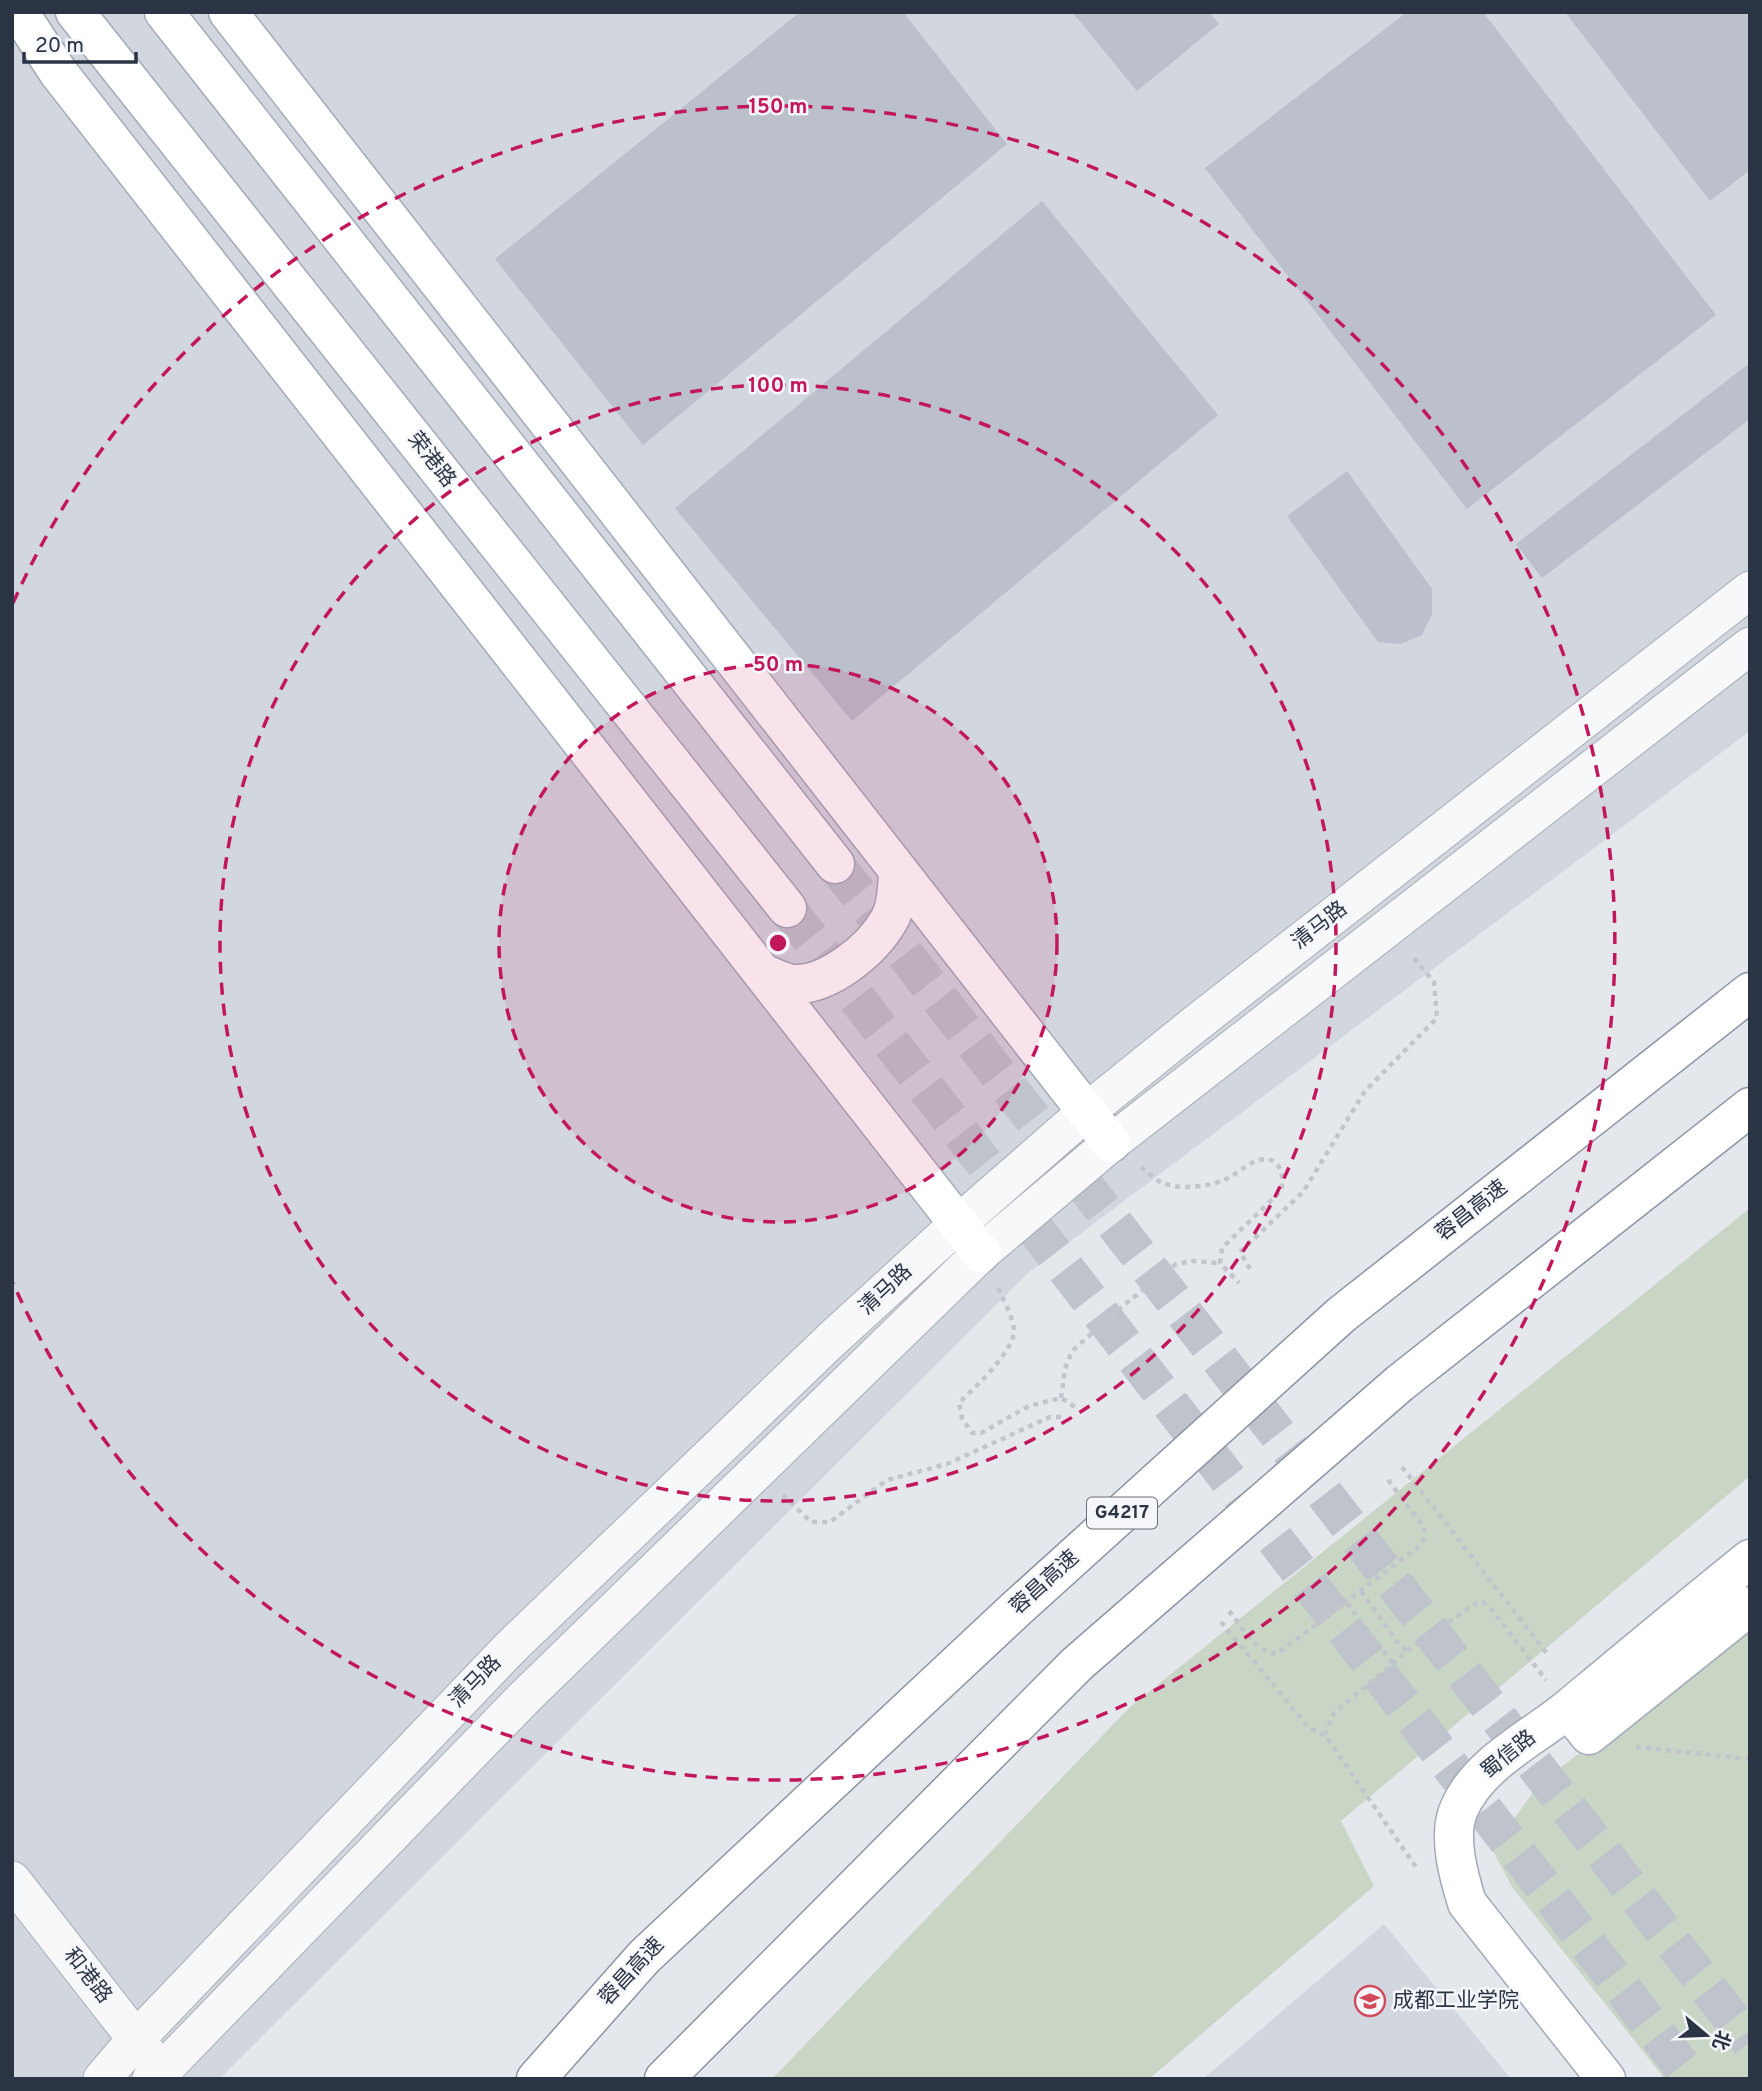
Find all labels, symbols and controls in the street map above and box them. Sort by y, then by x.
scale bar [24,21,136,65]
text: 20 m [35,33,84,60]
text: 150 m [749,94,807,121]
text: 100 m [748,373,808,400]
street label: 荣港路 [401,427,461,493]
text: 50 m [753,652,803,679]
street label: 清马路 [1287,896,1353,956]
centre of rings [766,931,790,955]
street label: 蓉昌高速 [1431,1175,1513,1247]
street label: 清马路 [854,1259,918,1321]
road number: G4217 [1087,1498,1157,1528]
street label: 蓉昌高速 [1005,1545,1085,1621]
street label: 清马路 [444,1650,508,1714]
street label: 蜀信路 [1476,1725,1542,1785]
street label: 蓉昌高速 [593,1932,671,2012]
street label: 和港路 [57,1943,117,2009]
school or university icon: 成都工业学院 [1353,1984,1387,2018]
place label: 成都工业学院 [1393,1988,1519,2015]
north arrow [1671,2000,1741,2070]
text: 北 [1706,2027,1735,2053]

